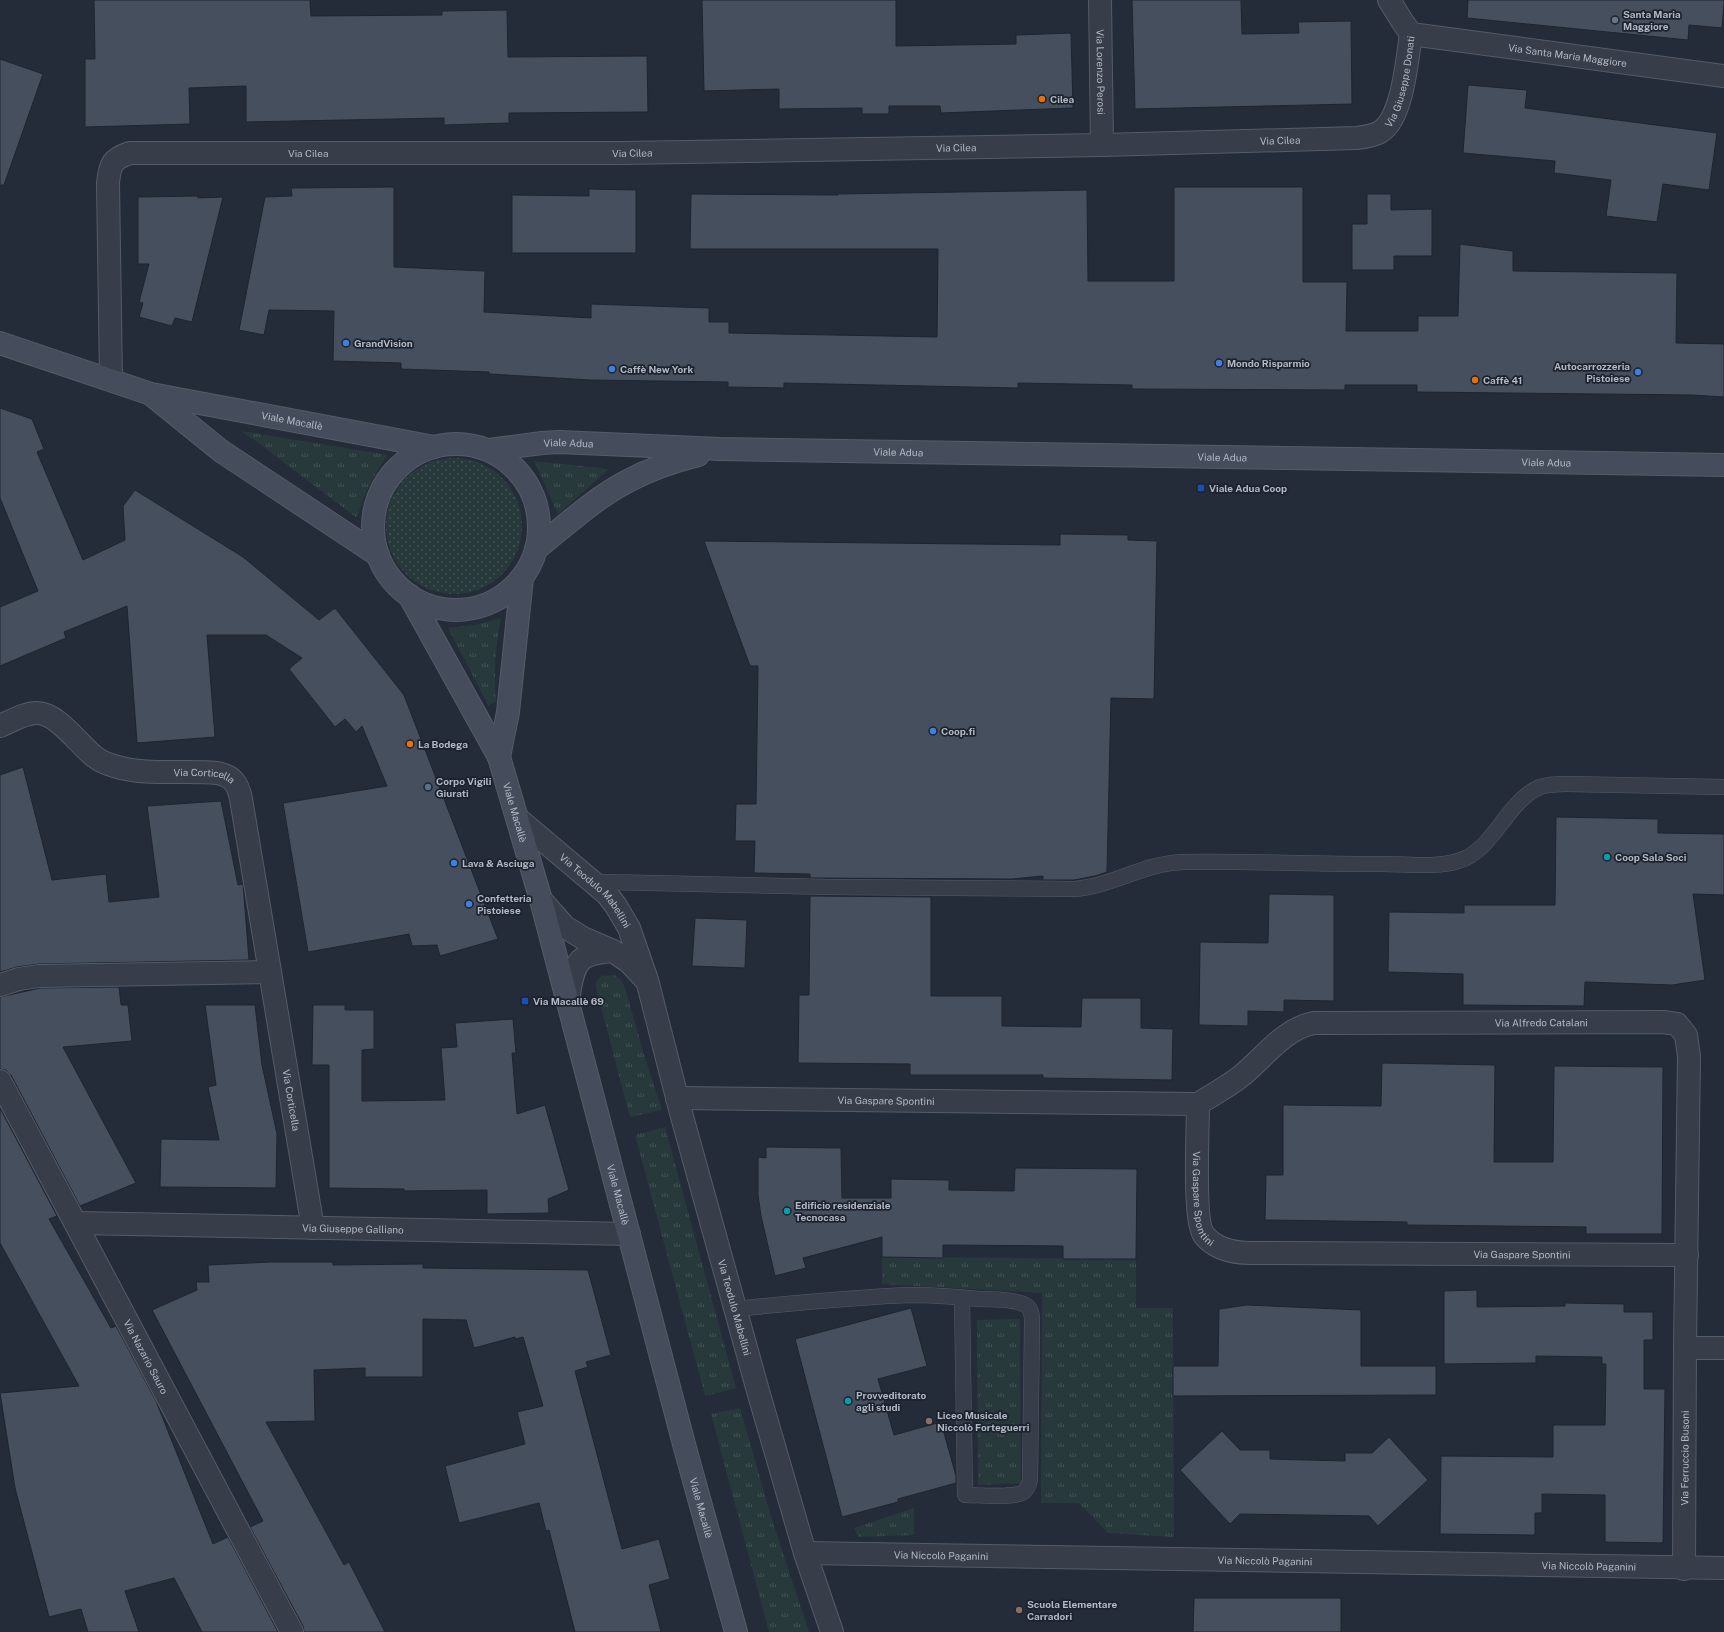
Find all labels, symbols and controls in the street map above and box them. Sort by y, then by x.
place label: Santa Maria Maggiore [1623,8,1681,32]
marker: Santa Maria Maggiore [1610,15,1620,25]
street label: Via Lorenzo Perosi [1094,29,1108,115]
street label: Via Giuseppe Donati [1382,35,1417,129]
street label: Via Santa Maria Maggiore [1507,41,1628,69]
place label: Cilea [1050,93,1075,105]
marker: Cilea [1037,94,1047,104]
street label: Via Cilea [1260,134,1300,147]
street label: Via Cilea [936,141,977,154]
street label: Via Cilea [612,146,653,159]
street label: Via Cilea [288,147,328,159]
place label: GrandVision [354,337,413,349]
marker: GrandVision [341,338,351,348]
place label: Mondo Risparmio [1227,357,1310,369]
marker: Mondo Risparmio [1214,358,1224,368]
place label: Autocarrozzeria Pistoiese [1554,360,1630,384]
place label: Caffè New York [620,363,693,375]
marker: Caffè New York [607,364,617,374]
marker: Autocarrozzeria Pistoiese [1633,367,1643,377]
place label: Caffè 41 [1483,374,1522,386]
marker: Caffè 41 [1470,375,1480,385]
street label: Viale Macallè [260,409,324,432]
street label: Viale Adua [543,436,594,449]
street label: Viale Adua [873,445,923,458]
street label: Viale Adua [1197,451,1247,463]
street label: Viale Adua [1521,456,1571,469]
place label: Viale Adua Coop [1209,482,1287,494]
marker: Viale Adua Coop [1196,483,1206,493]
place label: Coop.fi [941,725,975,737]
marker: Coop.fi [928,726,938,736]
place label: La Bodega [418,738,468,750]
marker: La Bodega [405,739,415,749]
street label: Via Corticella [173,766,238,786]
place label: Corpo Vigili Giurati [436,775,492,799]
street label: Viale Macallè [501,781,530,844]
marker: Corpo Vigili Giurati [423,782,433,792]
street label: Via Teodulo Mabellini [557,851,633,930]
place label: Coop Sala Soci [1615,851,1687,863]
marker: Coop Sala Soci [1602,852,1612,862]
place label: Lava & Asciuga [462,857,535,869]
marker: Lava & Asciuga [449,858,459,868]
place label: Confetteria Pistoiese [477,892,532,916]
marker: Confetteria Pistoiese [464,899,474,909]
place label: Via Macallè 69 [533,995,604,1007]
marker: Via Macallè 69 [520,996,530,1006]
street label: Via Alfredo Catalani [1495,1016,1588,1028]
street label: Via Corticella [280,1068,303,1132]
street label: Via Gaspare Spontini [837,1094,935,1107]
street label: Via Gaspare Spontini [1191,1151,1217,1248]
street label: Viale Macallè [605,1163,632,1227]
place label: Edificio residenziale Tecnocasa [795,1199,891,1223]
marker: Edificio residenziale Tecnocasa [782,1206,792,1216]
street label: Via Giuseppe Galliano [302,1221,404,1236]
street label: Via Gaspare Spontini [1473,1248,1570,1260]
street label: Via Teodulo Mabellini [716,1258,754,1357]
street label: Via Nazario Sauro [121,1317,171,1396]
place label: Provveditorato agli studi [856,1389,926,1413]
marker: Provveditorato agli studi [843,1396,853,1406]
place label: Liceo Musicale Niccolò Forteguerri [937,1409,1030,1433]
street label: Via Ferruccio Busoni [1678,1410,1691,1506]
marker: Liceo Musicale Niccolò Forteguerri [924,1416,934,1426]
street label: Viale Macallè [687,1476,716,1540]
street label: Via Niccolò Paganini [894,1548,988,1562]
street label: Via Niccolò Paganini [1218,1554,1312,1567]
street label: Via Niccolò Paganini [1542,1559,1636,1573]
place label: Scuola Elementare Carradori [1027,1598,1118,1622]
marker: Scuola Elementare Carradori [1014,1605,1024,1615]

